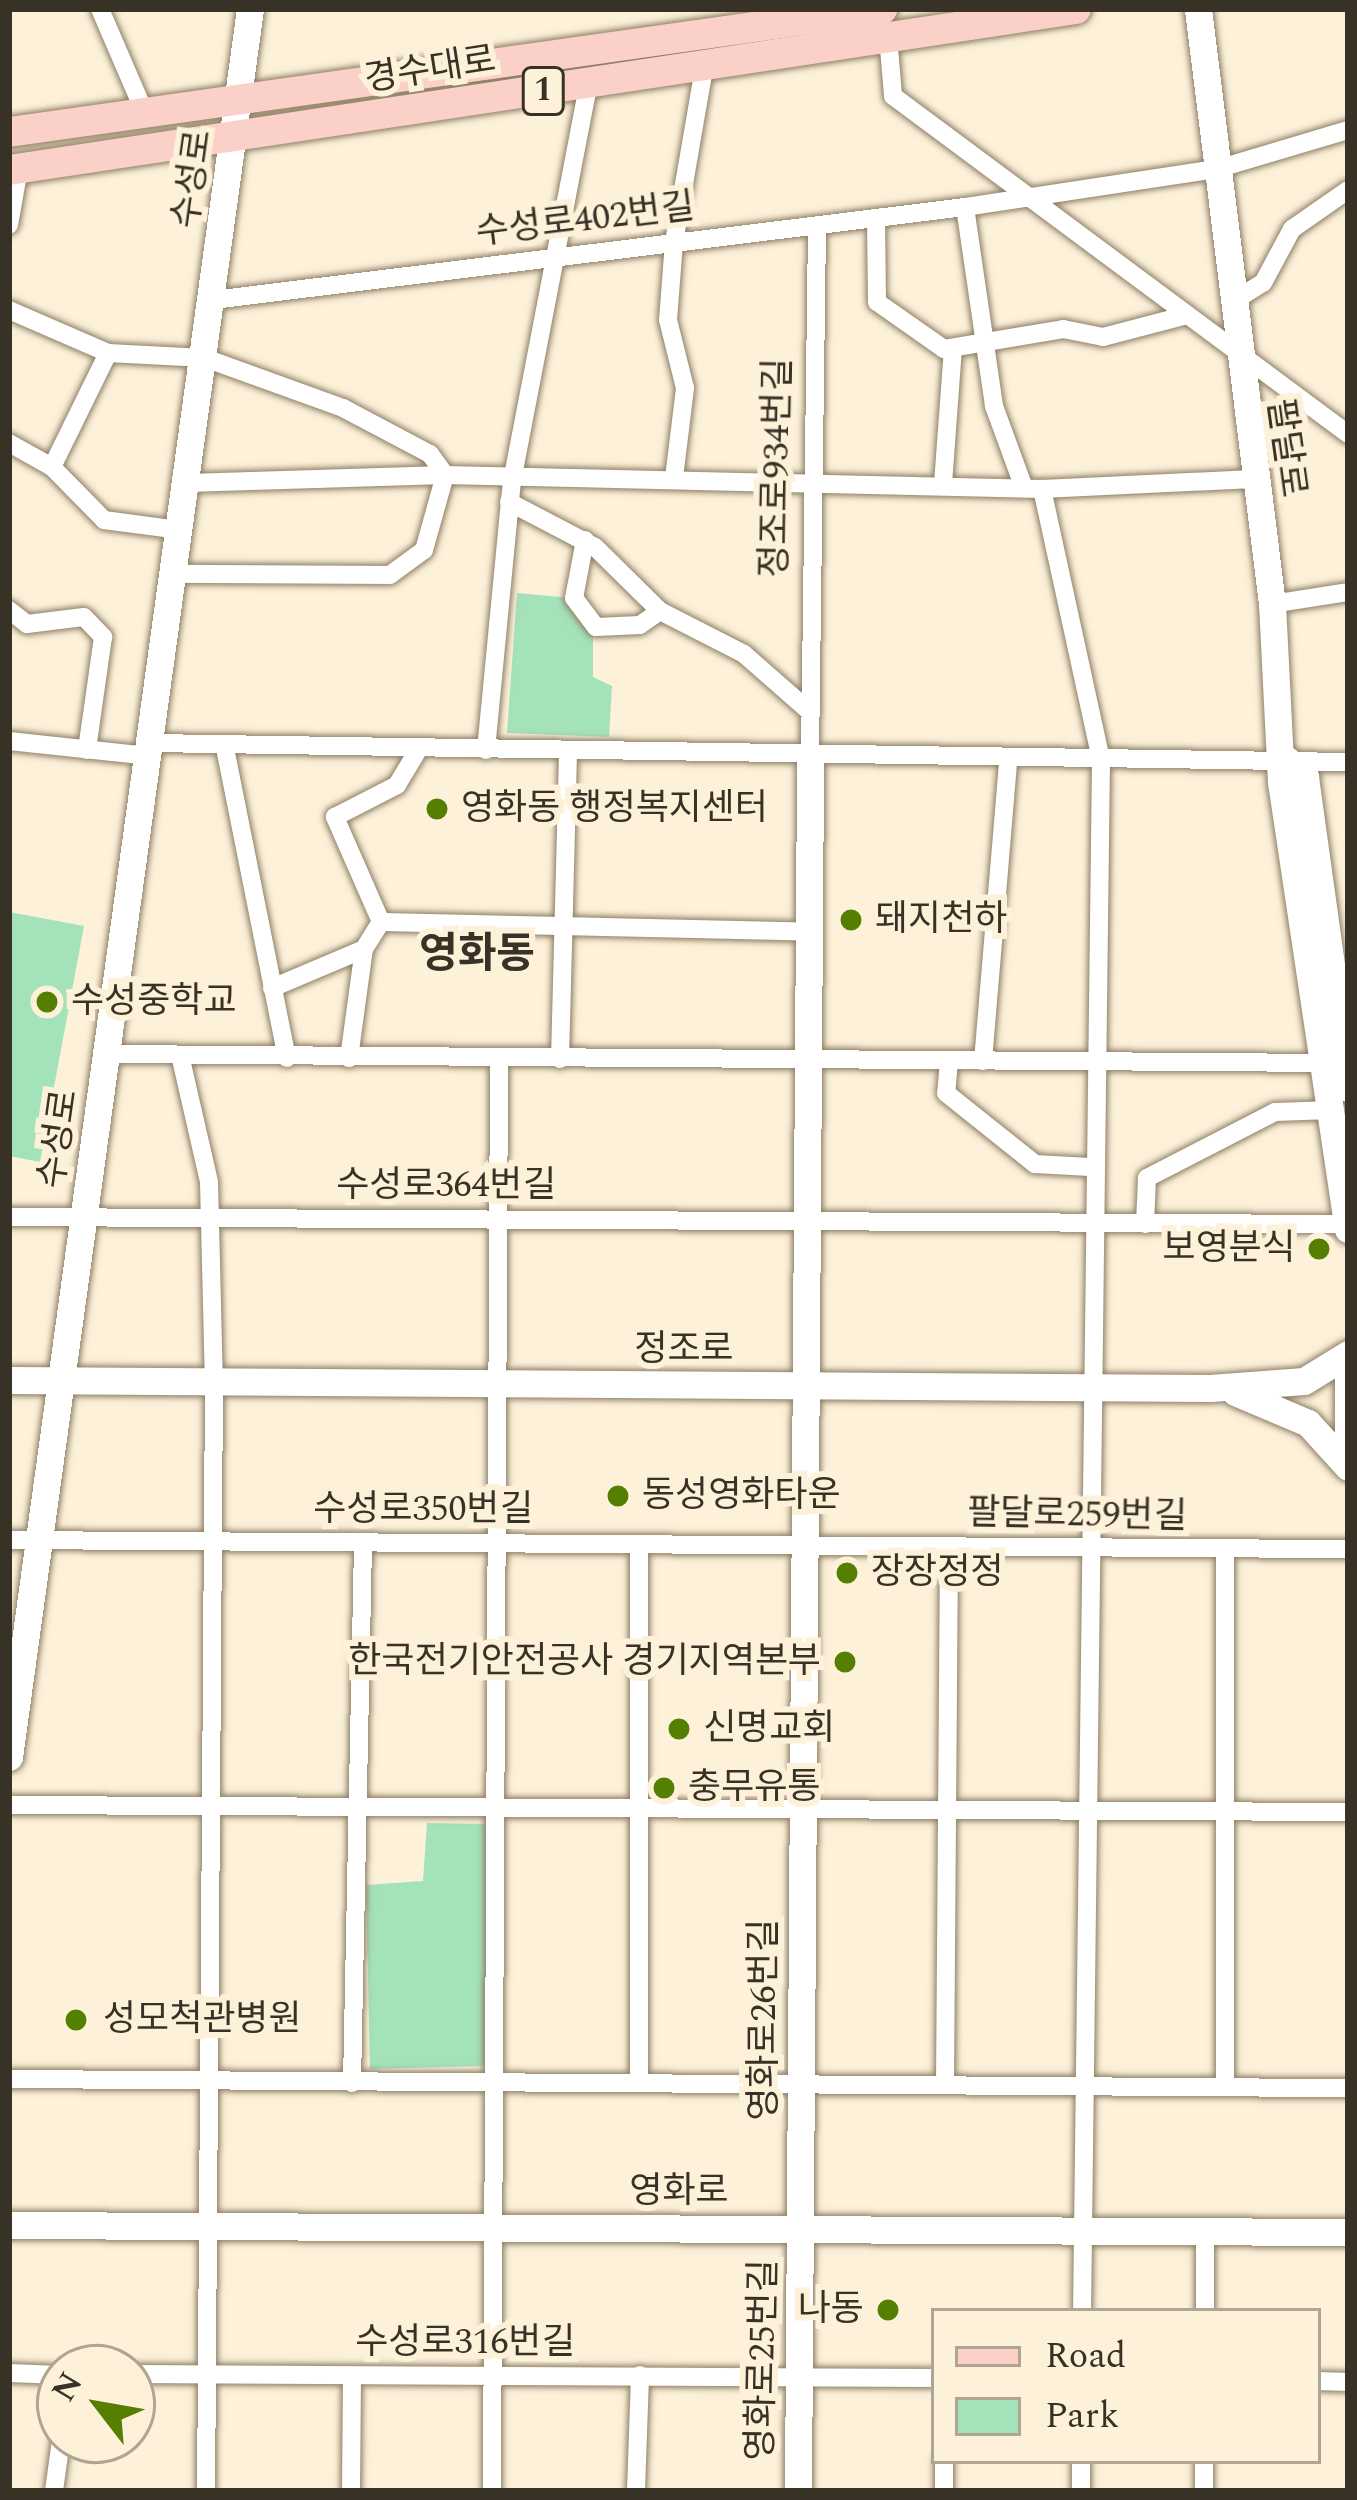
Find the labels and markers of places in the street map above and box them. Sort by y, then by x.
place label: 영화동 행정복지센터 [461,787,768,831]
marker: 영화동 행정복지센터 [424,796,450,822]
place label: 돼지천하 [875,898,1007,942]
marker: 돼지천하 [838,907,864,933]
place label: 수성중학교 [71,980,237,1024]
marker: 수성중학교 [34,989,60,1015]
place label: 보영분식 [1163,1227,1295,1271]
marker: 보영분식 [1306,1236,1332,1262]
place label: 동성영화타운 [642,1474,841,1518]
marker: 동성영화타운 [605,1483,631,1509]
place label: 장장정정 [871,1551,1003,1595]
marker: 장장정정 [834,1560,860,1586]
place label: 한국전기안전공사 경기지역본부 [348,1640,821,1684]
marker: 한국전기안전공사 경기지역본부 [832,1649,858,1675]
place label: 신명교회 [703,1707,835,1751]
marker: 신명교회 [666,1716,692,1742]
place label: 충무유통 [688,1766,820,1810]
marker: 충무유통 [651,1775,677,1801]
place label: 성모척관병원 [103,1998,302,2042]
marker: 성모척관병원 [60,2004,92,2036]
place label: 나동 [798,2288,864,2332]
marker: 나동 [875,2297,901,2323]

